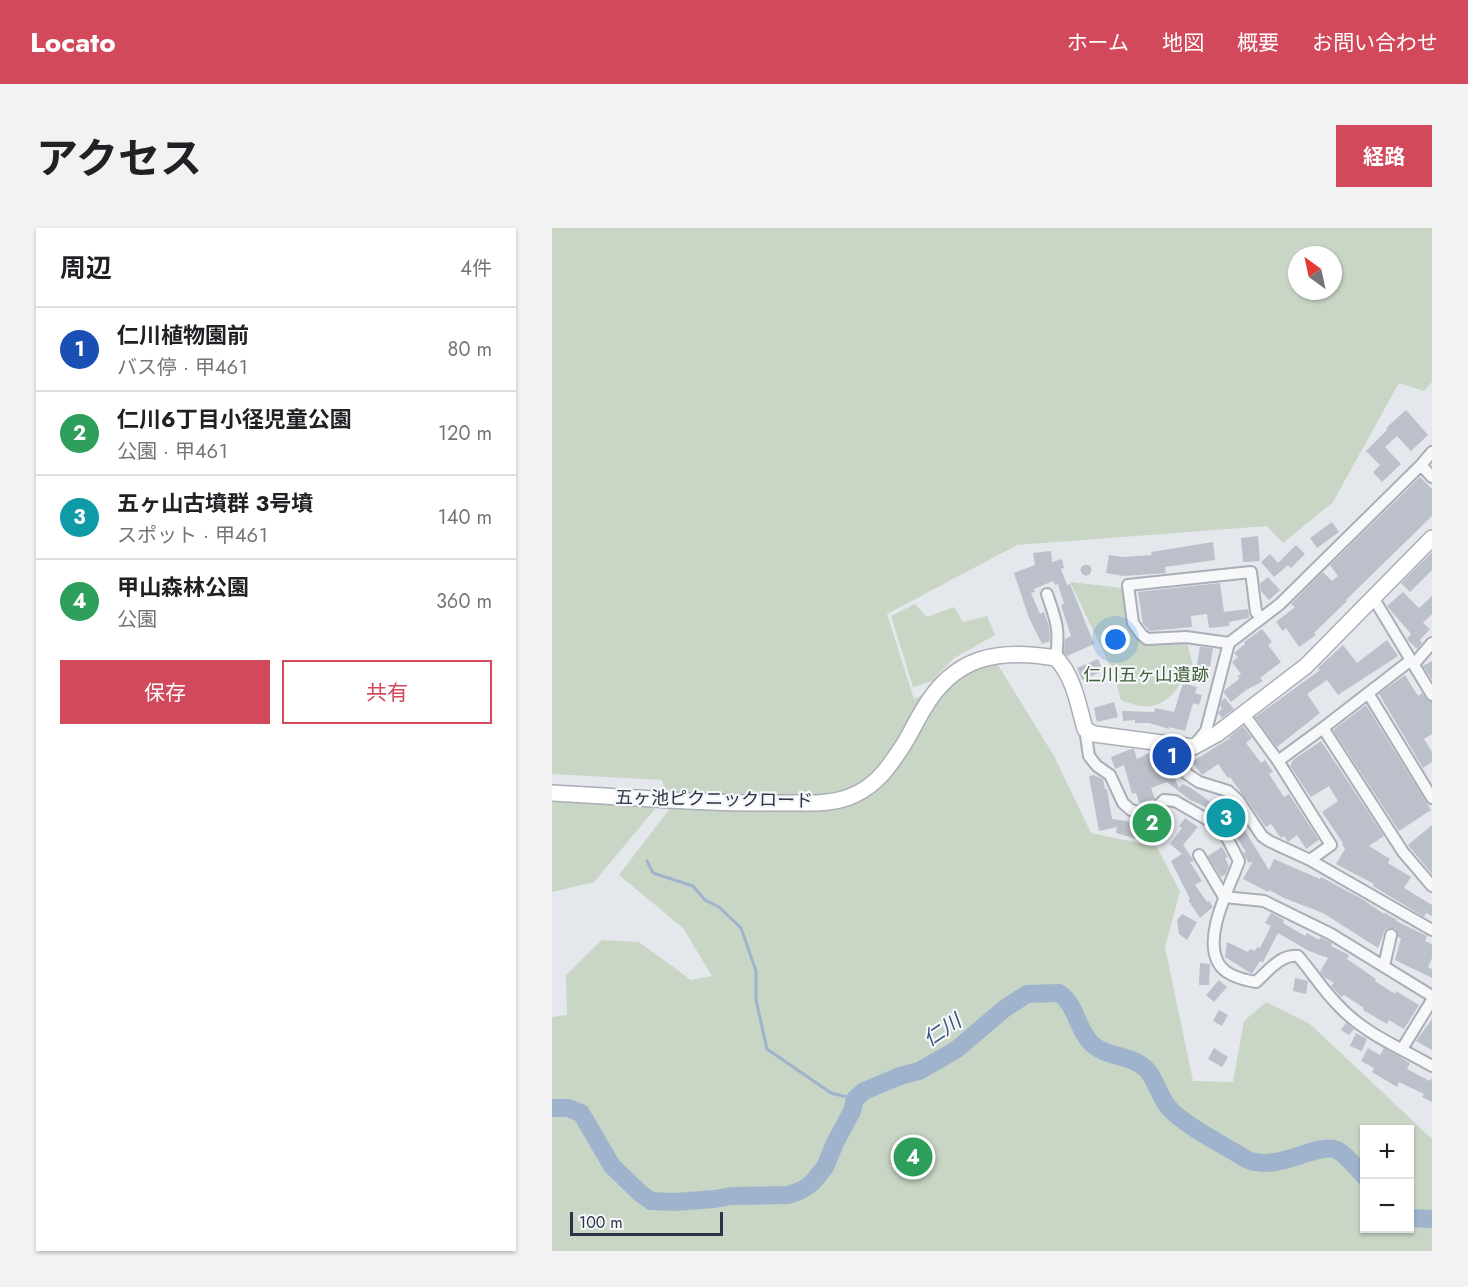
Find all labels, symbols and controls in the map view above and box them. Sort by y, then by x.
text: Locato [30,22,116,63]
text: ホーム [1067,28,1129,58]
text: 地図 [1162,28,1204,58]
text: 概要 [1237,28,1279,58]
text: お問い合わせ [1312,28,1438,58]
button: 経路 [1336,125,1432,187]
text: アクセス [36,128,202,189]
north arrow [1288,246,1342,300]
text: 周辺 [60,249,112,287]
text: 4件 [460,254,492,283]
text: 仁川植物園前 [117,319,249,351]
text: 1 [74,335,85,364]
text: 80 m [447,335,492,364]
text: バス停 · 甲４６１ [117,353,250,382]
text: 仁川6丁目小径児童公園 [117,403,352,435]
text: 2 [73,419,86,448]
text: 120 m [438,419,492,448]
text: 公園 · 甲４６１ [117,437,230,466]
text: 五ヶ山古墳群 3号墳 [117,487,313,519]
text: 3 [73,503,86,532]
text: 140 m [438,503,492,532]
text: スポット · 甲４６１ [117,521,270,550]
text: 甲山森林公園 [117,571,249,603]
text: 4 [73,587,86,616]
text: 360 m [436,587,492,616]
text: 公園 [117,605,157,634]
your location [1101,625,1130,654]
button: 保存 [60,660,270,724]
button: 共有 [282,660,492,724]
park label: 仁川五ヶ山遺跡 [1083,662,1209,688]
pin: 1 [1152,734,1192,778]
street label: 五ヶ池ピクニックロード [615,784,813,814]
pin: 3 [1206,796,1246,840]
pin: 2 [1132,800,1172,846]
water label: 仁川 [918,1006,969,1054]
map controls [1360,1125,1414,1233]
button: + [1360,1125,1414,1179]
pin: 4 [894,1134,932,1180]
button: − [1360,1179,1414,1233]
scale bar [570,1209,723,1236]
text: 100 m [579,1211,623,1234]

